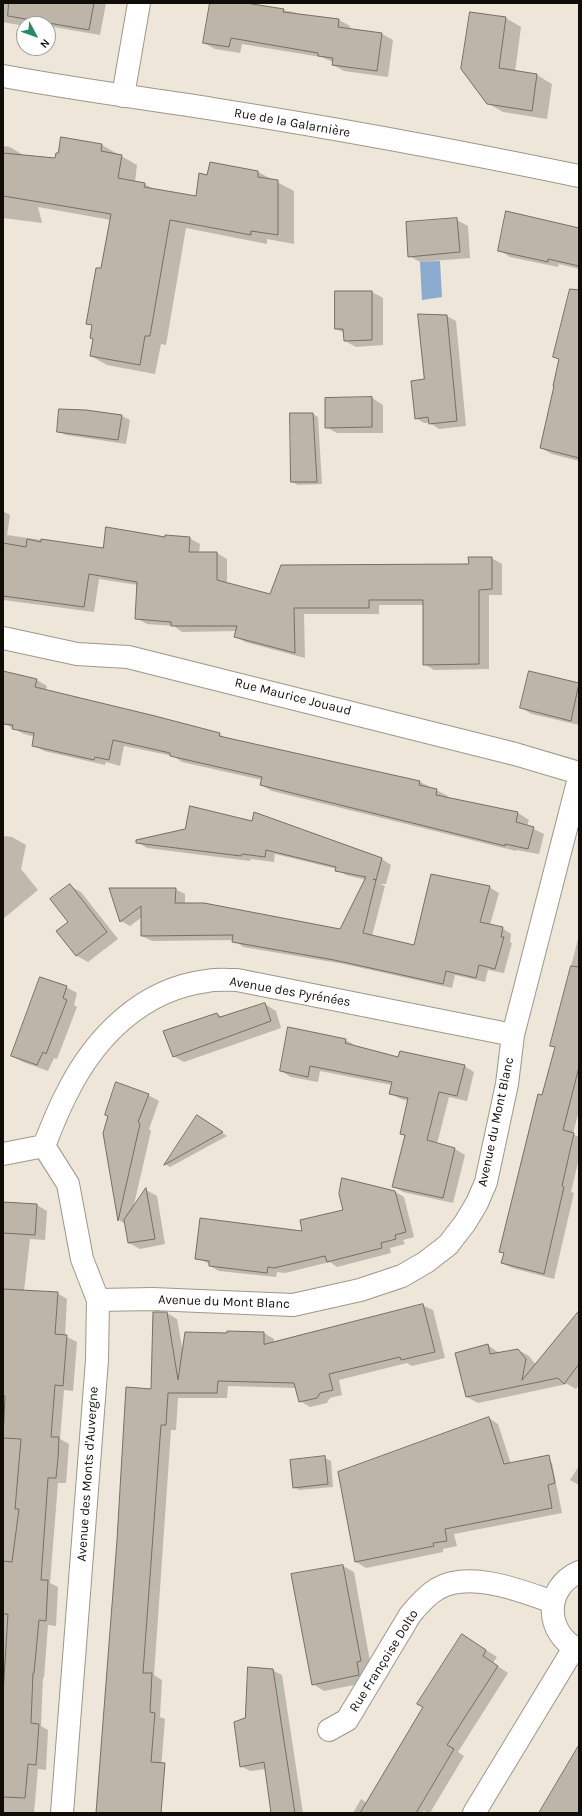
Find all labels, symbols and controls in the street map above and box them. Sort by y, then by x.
north arrow [16,16,56,56]
text: N [37,36,52,51]
street label: Rue de la Galarnière [233,105,351,141]
street label: Rue Maurice Jouaud [233,675,353,719]
street label: Avenue des Pyrénées [228,974,352,1010]
street label: Avenue du Mont Blanc [475,1056,517,1188]
street label: Avenue du Mont Blanc [158,1292,290,1312]
street label: Avenue des Monts d'Auvergne [74,1386,102,1562]
street label: Rue Françoise Dolto [346,1607,422,1715]

